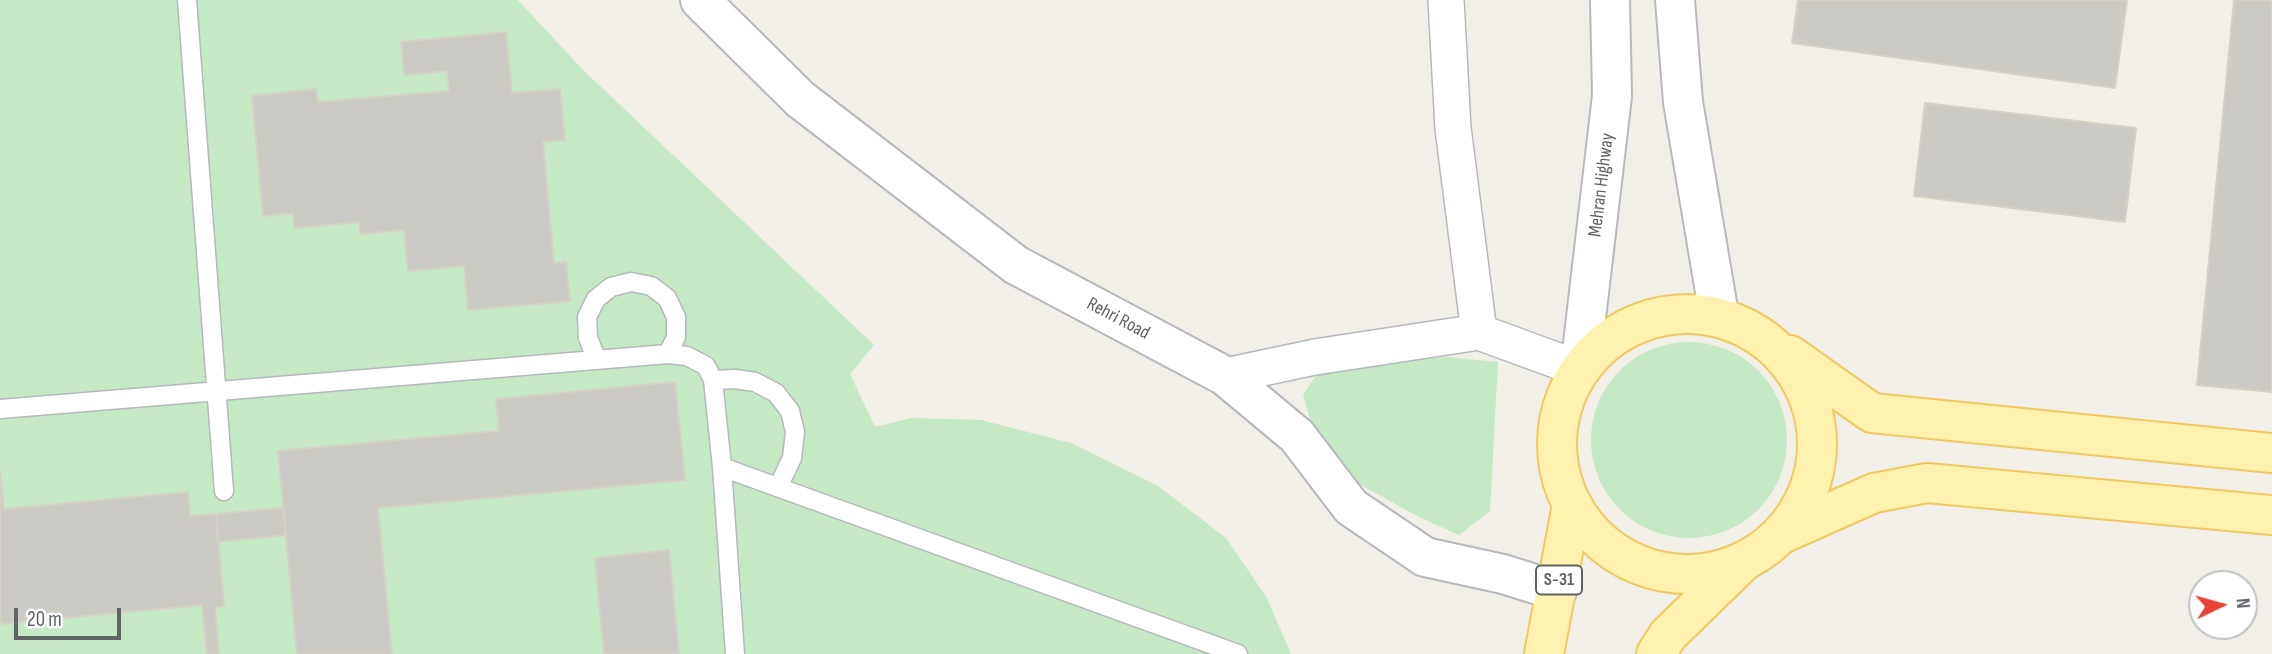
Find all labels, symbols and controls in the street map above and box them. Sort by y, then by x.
street label: Mehran Highway [1584,132,1620,238]
street label: Rehri Road [1083,293,1153,345]
road number: S-31 [1536,566,1582,594]
north arrow [2188,570,2258,640]
scale bar [18,594,124,638]
text: N [2231,597,2254,609]
text: 20 m [27,607,62,632]

